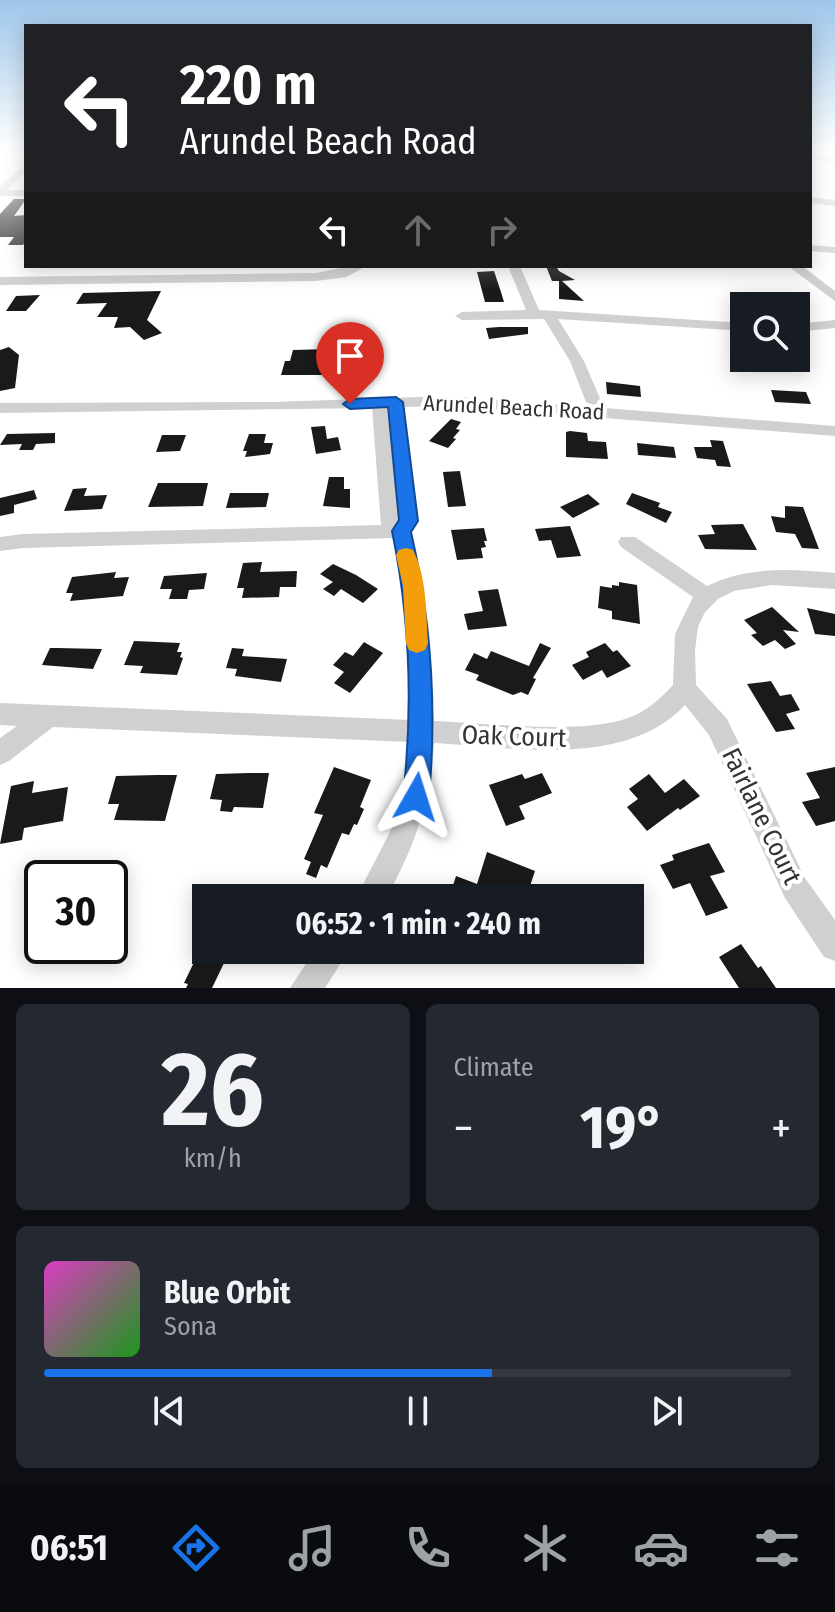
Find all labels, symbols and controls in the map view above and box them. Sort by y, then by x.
text: 220 m [180,52,317,119]
icon: left [48,56,152,160]
text: Arundel Beach Road [180,120,477,164]
icon: left [312,208,356,252]
icon: ahead [396,208,440,252]
icon: right [480,208,524,252]
map controls [730,292,810,372]
button: search [730,292,810,372]
pin [316,322,384,404]
icon: arrive [328,334,372,378]
street label: Arundel Beach Road [423,389,605,426]
street label: Oak Court [461,719,567,754]
street label: Fairlane Court [715,743,808,890]
position arrow [374,755,458,839]
speed limit sign: 30 [24,860,128,964]
text: 06:52 · 1 min · 240 m [295,906,541,942]
text: 26 [161,1028,264,1153]
text: Climate [454,1052,534,1083]
text: 19° [580,1092,664,1164]
text: − [454,1102,473,1155]
text: + [771,1102,791,1155]
text: km/h [184,1143,242,1174]
text: Blue Orbit [164,1275,290,1311]
text: Sona [164,1311,217,1342]
icon: previous [147,1389,191,1433]
icon: pause [396,1389,440,1433]
icon: next [645,1389,689,1433]
icon: directions [168,1520,224,1576]
icon: music [284,1520,340,1576]
icon: phone [400,1520,456,1576]
icon: climate [517,1520,573,1576]
icon: car [633,1520,689,1576]
icon: filters [749,1520,805,1576]
text: 06:51 [30,1526,108,1570]

